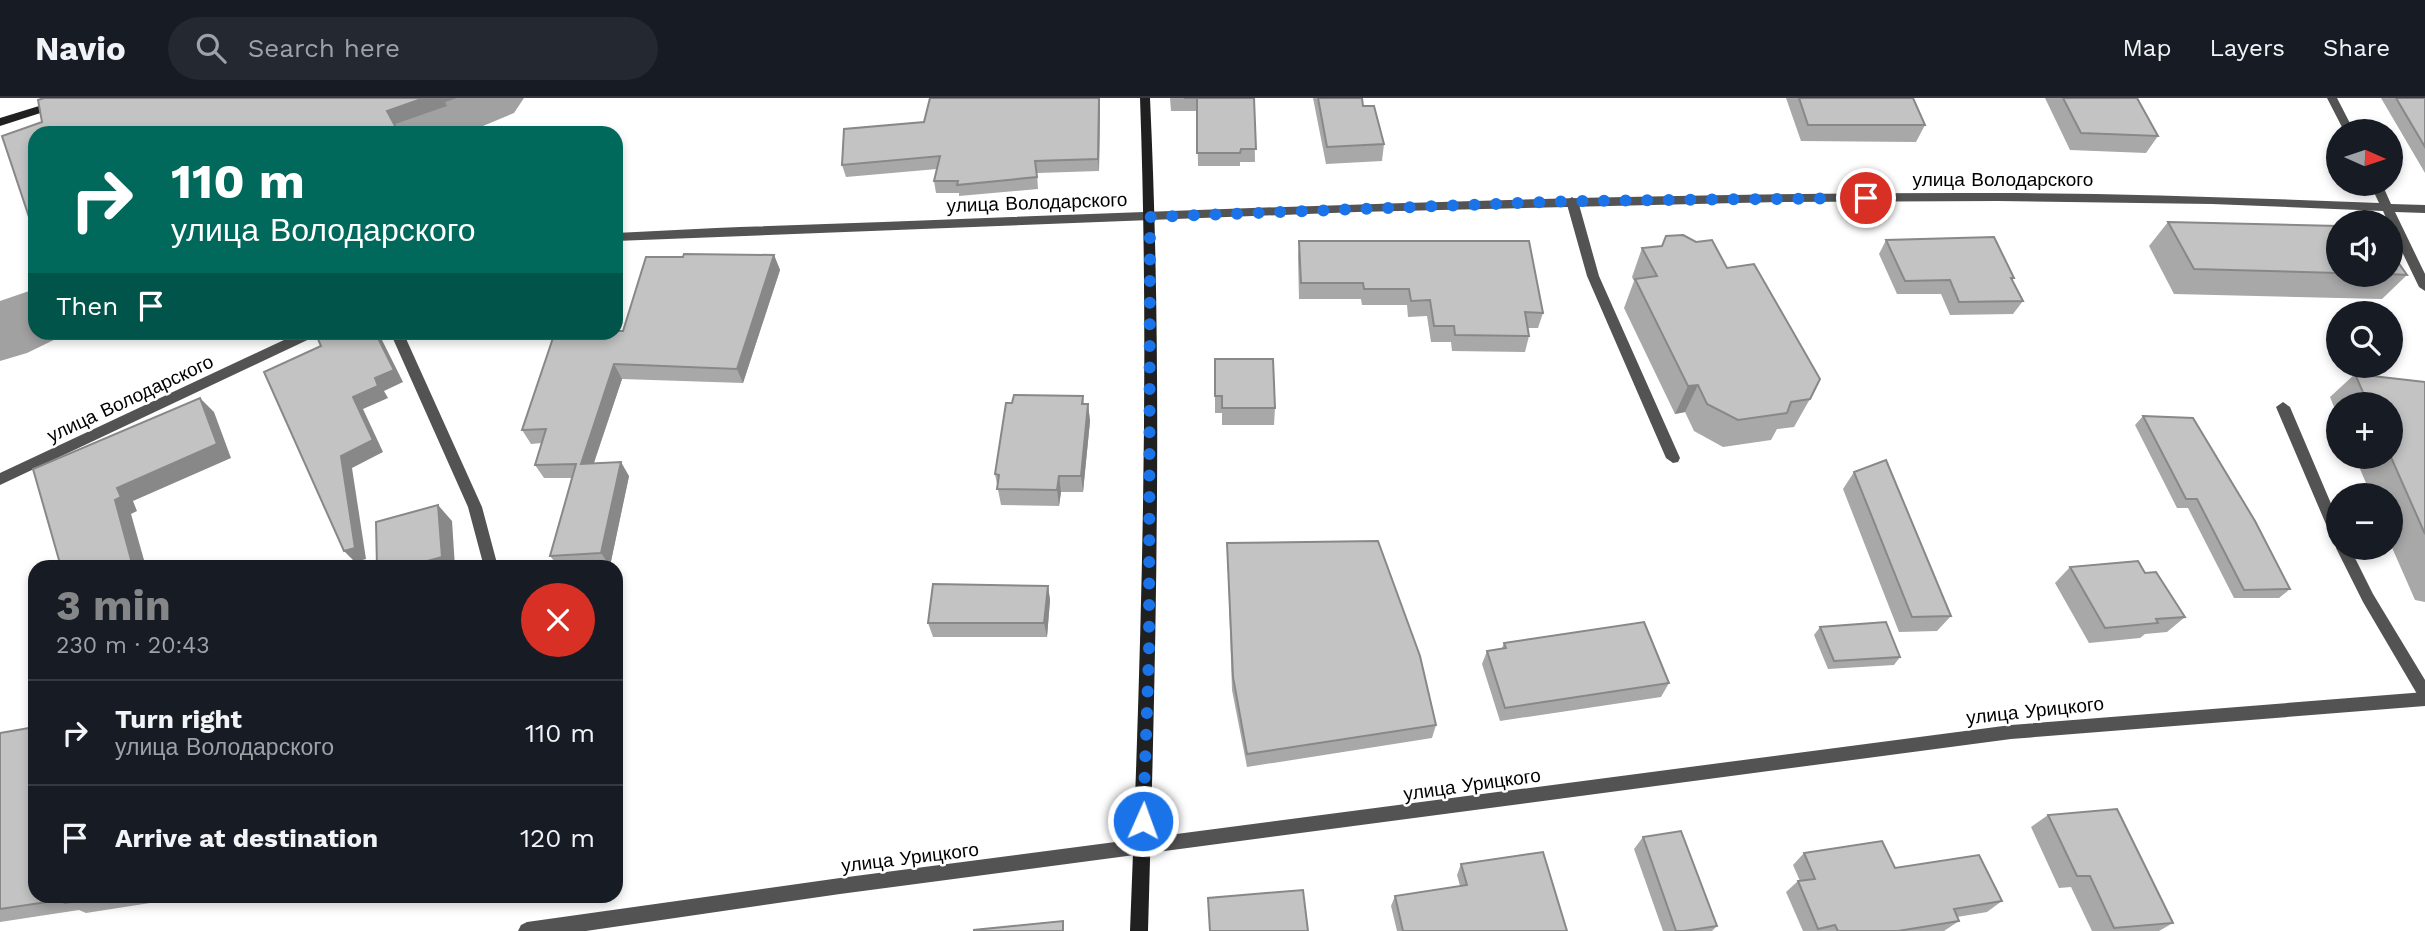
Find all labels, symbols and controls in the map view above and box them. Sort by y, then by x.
search box [168,17,658,80]
text: Navio [35,29,126,68]
icon: search [192,29,230,67]
text: Search here [248,33,400,63]
text: Map [2123,34,2171,62]
text: Layers [2209,34,2285,62]
text: Share [2323,34,2390,62]
north arrow [2326,119,2403,196]
map controls [2326,119,2403,560]
text: 110 m [171,152,305,210]
icon: right [56,154,147,245]
pin [1836,168,1896,228]
street label: улица Володарского [1913,168,2093,191]
icon: arrive [1847,179,1885,217]
street label: улица Володарского [946,188,1128,217]
button: sound [2326,210,2403,287]
text: улица Володарского [171,211,476,249]
icon: arrive [132,287,170,325]
text: Then [56,291,118,321]
button: search [2326,301,2403,378]
street label: улица Володарского [43,350,217,447]
button: + [2326,392,2403,469]
button: − [2326,483,2403,560]
text: 3 min [56,581,171,630]
button: close [521,583,595,657]
text: 230 m · 20:43 [56,632,210,659]
street label: улица Урицкого [1965,692,2105,729]
text: Turn right [115,704,242,734]
icon: right [56,714,94,752]
text: 110 m [525,718,595,748]
text: улица Володарского [115,734,334,761]
street label: улица Урицкого [1402,763,1542,805]
position arrow [1106,784,1180,858]
icon: arrive [56,819,94,857]
text: Arrive at destination [115,823,378,853]
text: 120 m [520,823,595,853]
street label: улица Урицкого [840,838,980,877]

